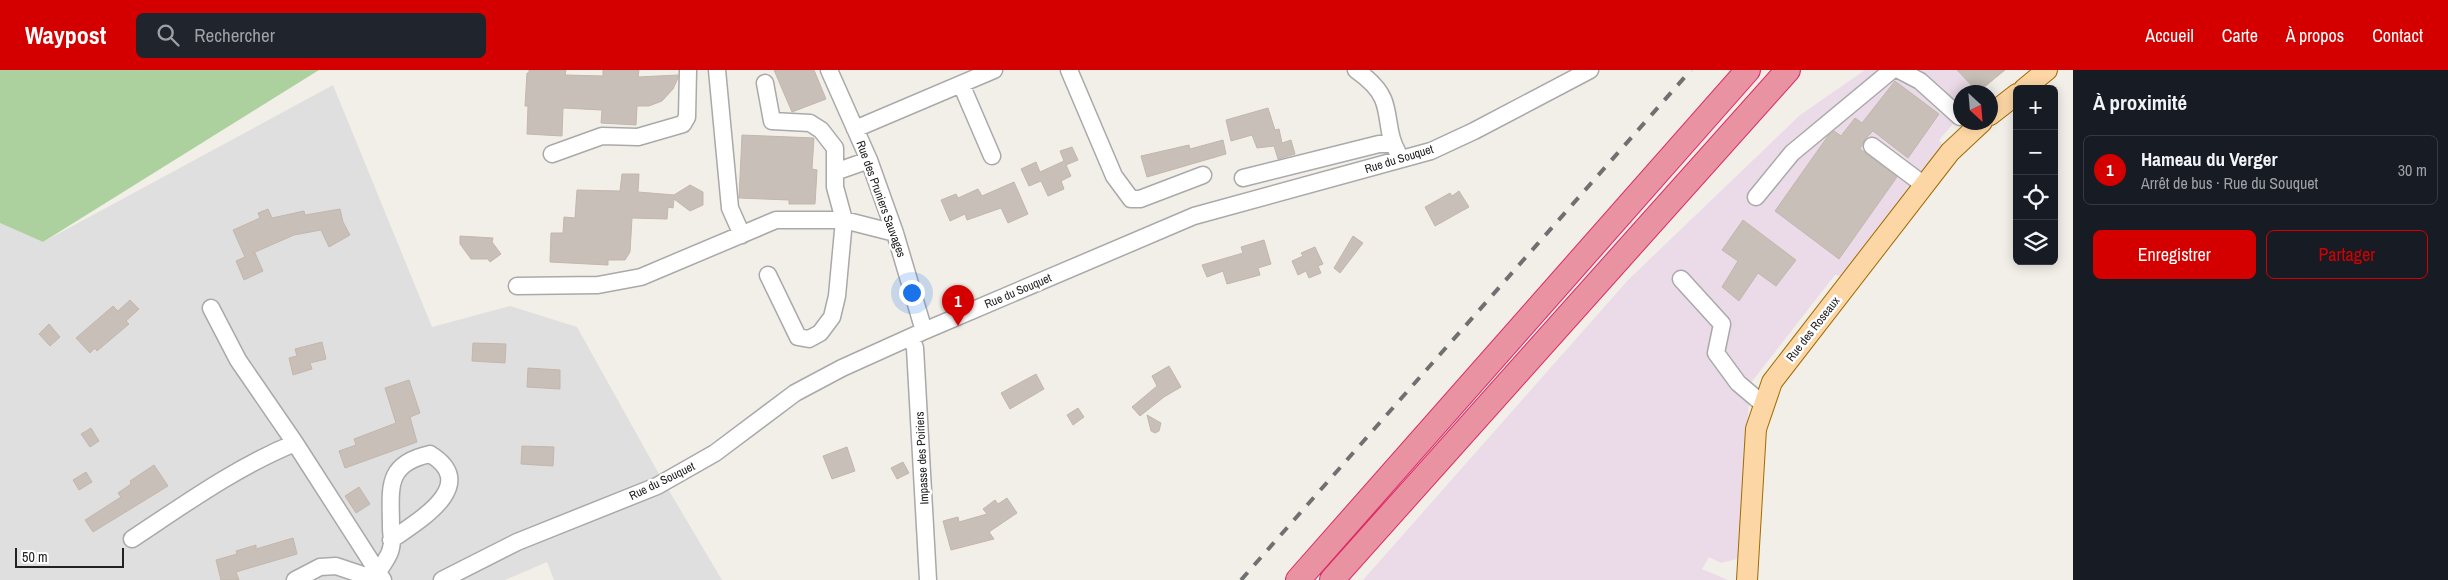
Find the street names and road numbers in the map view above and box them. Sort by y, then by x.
street label: Rue des Pruniers Sauvages [852,138,910,260]
street label: Rue du Souquet [1363,141,1436,177]
street label: Rue du Souquet [982,270,1054,312]
street label: Rue des Roseaux [1783,293,1843,365]
street label: Impasse des Poiriers [912,411,932,505]
street label: Rue du Souquet [627,458,698,504]

